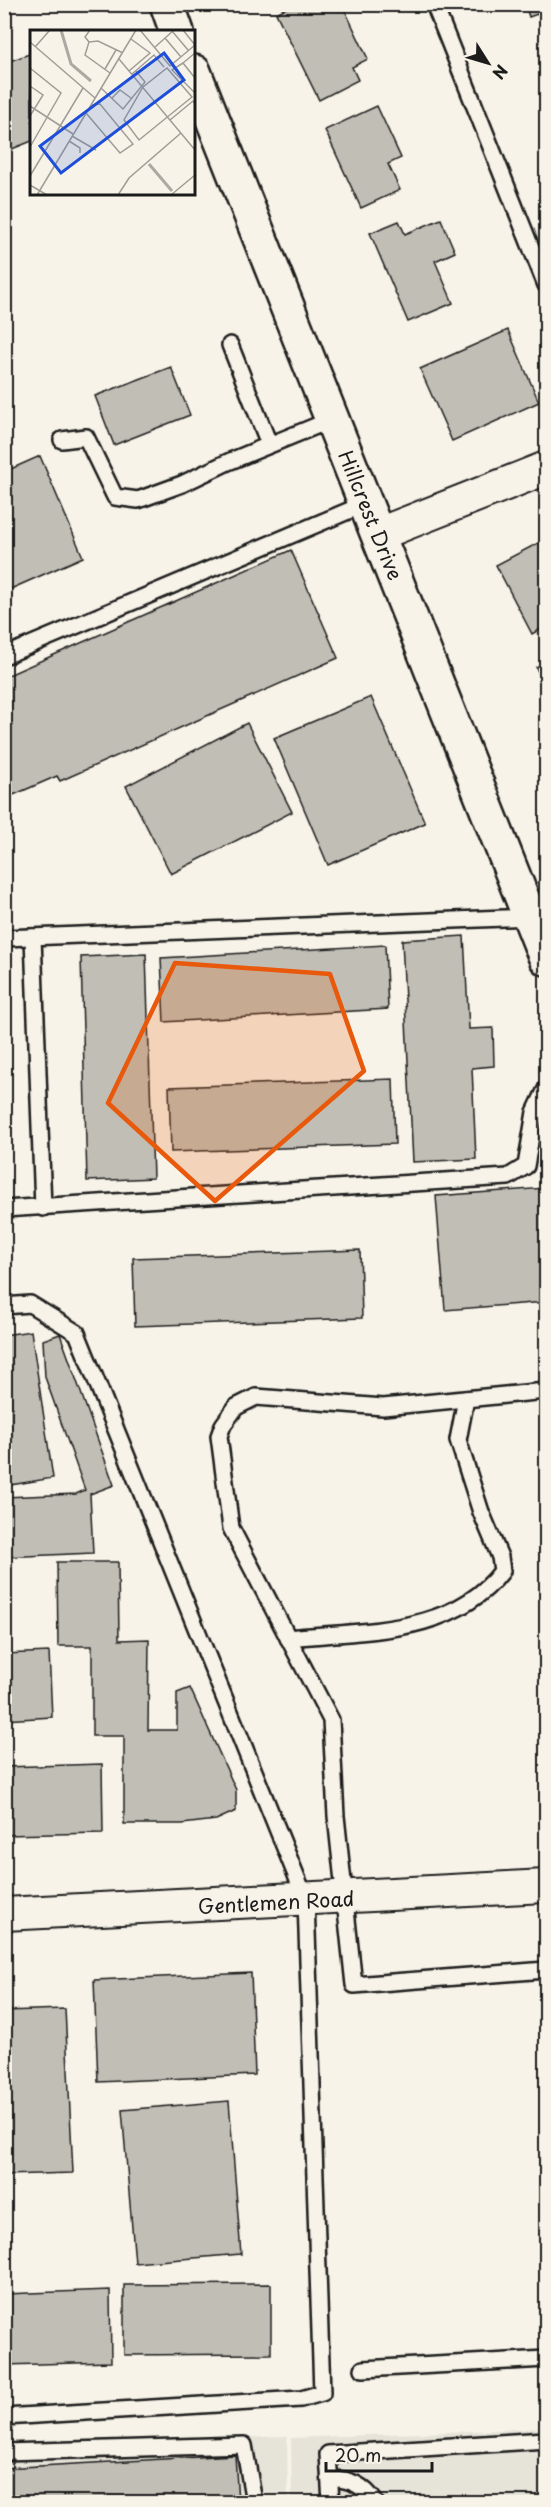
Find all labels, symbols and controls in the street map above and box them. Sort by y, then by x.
inset map [30,30,195,195]
north arrow [458,33,518,93]
text: N [487,60,514,85]
street label: Hillcrest Drive [331,446,411,584]
street label: Gentlemen Road [197,1883,355,1921]
scale bar [326,2435,432,2473]
text: 20 m [335,2441,381,2468]

